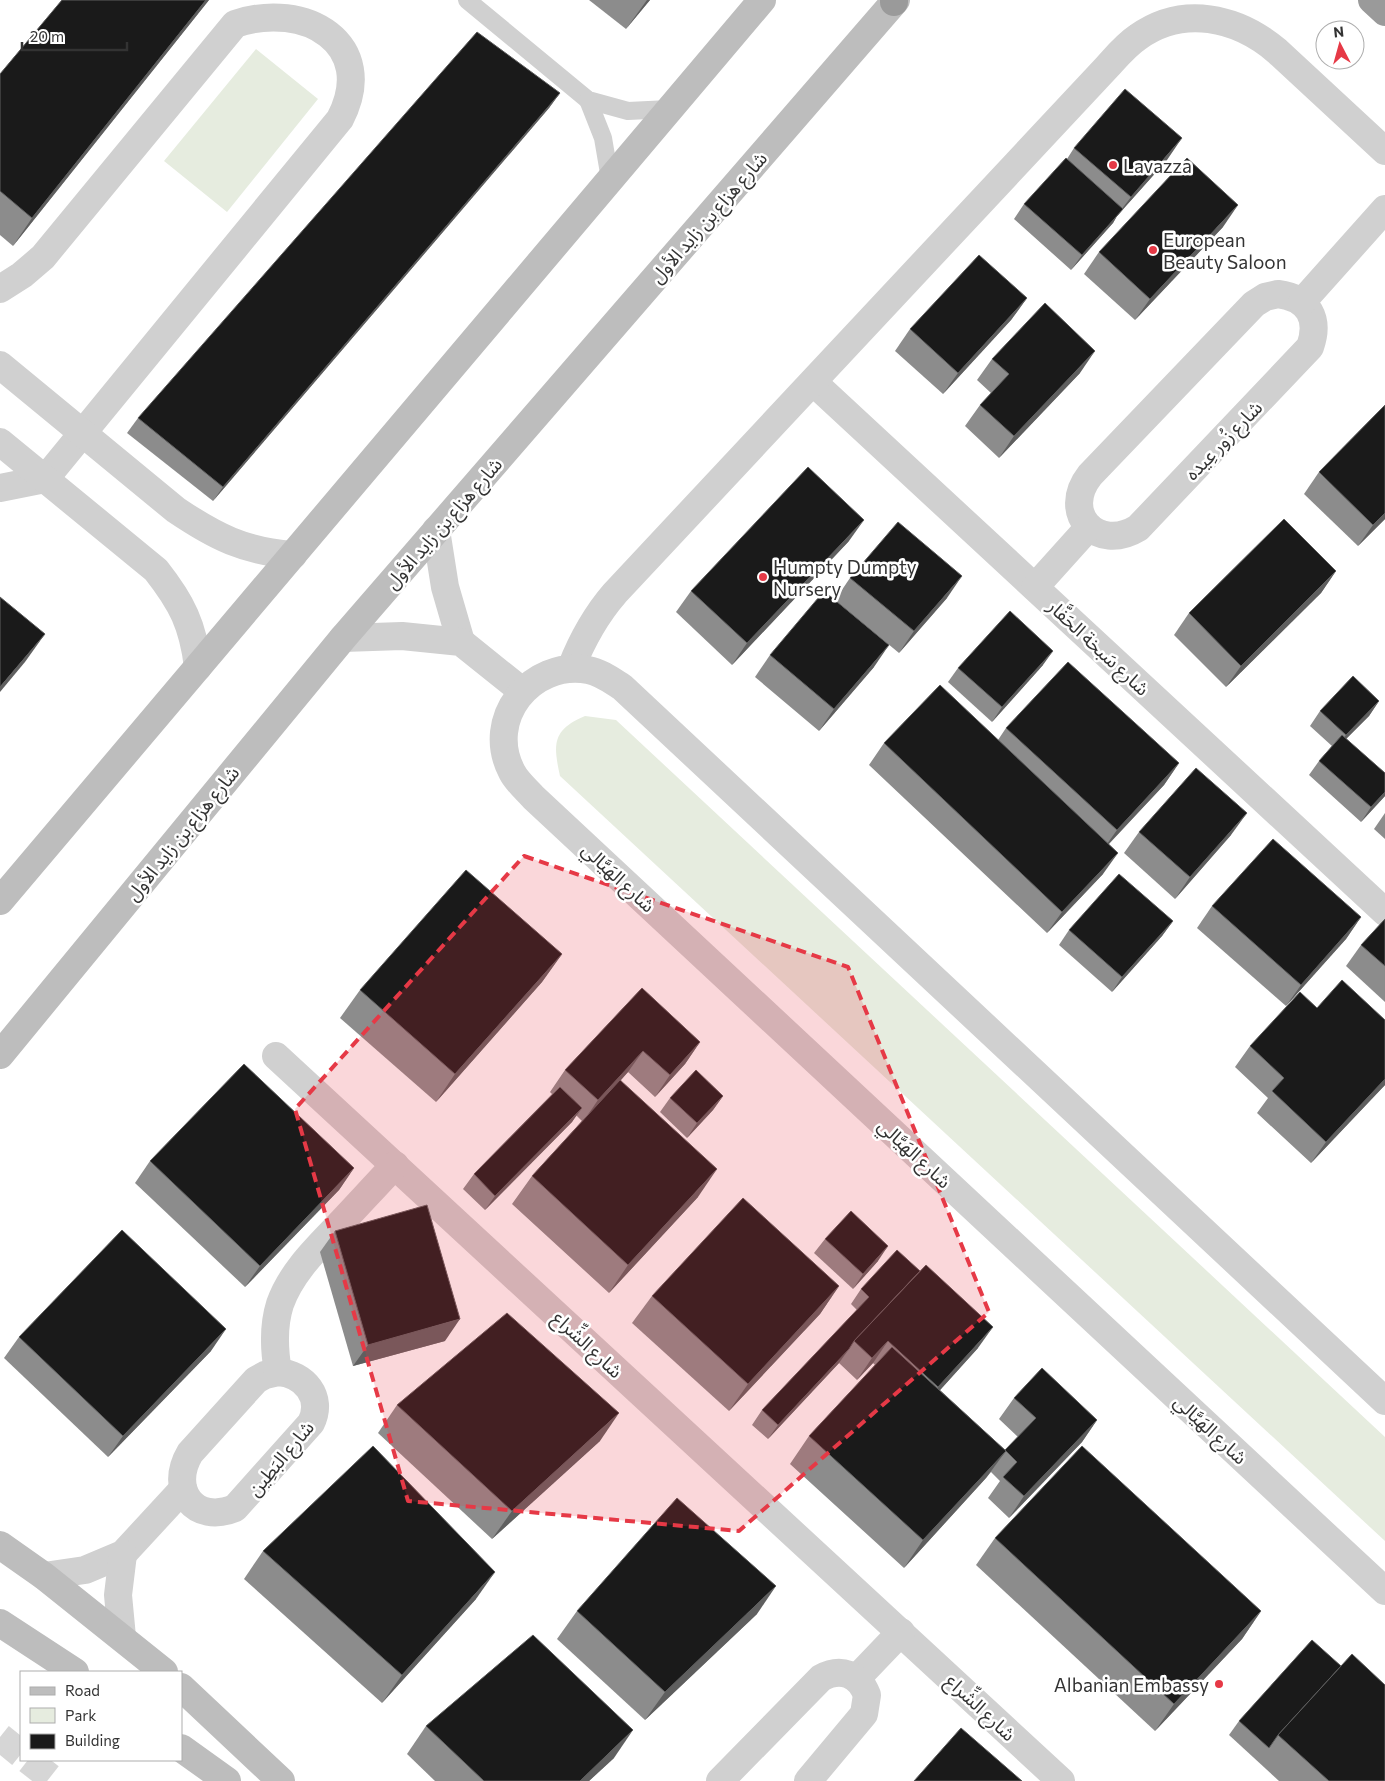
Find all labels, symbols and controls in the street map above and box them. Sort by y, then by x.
scale bar [22,20,128,52]
north arrow [1315,20,1365,70]
text: N [1332,23,1345,41]
text: 20 m [30,27,64,45]
street label: شارع هزاع بن زايد الأول [645,147,774,289]
place label: Lavazza [1123,154,1192,177]
marker: Lavazza [1107,159,1119,171]
place label: European Beauty Saloon [1163,228,1287,273]
marker: European Beauty Saloon [1147,244,1159,256]
street label: شارع زُور عِيده [1180,396,1269,486]
street label: شارع هزاع بن زايد الأول [380,453,509,595]
place label: Humpty Dumpty Nursery [773,555,917,600]
marker: Humpty Dumpty Nursery [757,571,769,583]
street label: شارع سَبخة الحَفَّار [1041,592,1156,702]
street label: شارع هزاع بن زايد الأول [121,761,246,907]
street label: شارع الهَيَّالي [575,837,660,920]
street label: شارع الهَيَّالي [871,1113,956,1196]
street label: شارع الشِّراع [546,1302,631,1384]
street label: شارع الهَيَّالي [1167,1389,1252,1472]
street label: شارع البَطِين [242,1416,320,1502]
street label: شارع الشِّراع [939,1665,1024,1747]
legend [20,1671,182,1761]
place label: Albanian Embassy [1054,1673,1209,1696]
marker: Albanian Embassy [1213,1678,1225,1690]
text: Road [65,1681,100,1699]
text: Park [65,1706,96,1724]
text: Building [65,1731,120,1749]

